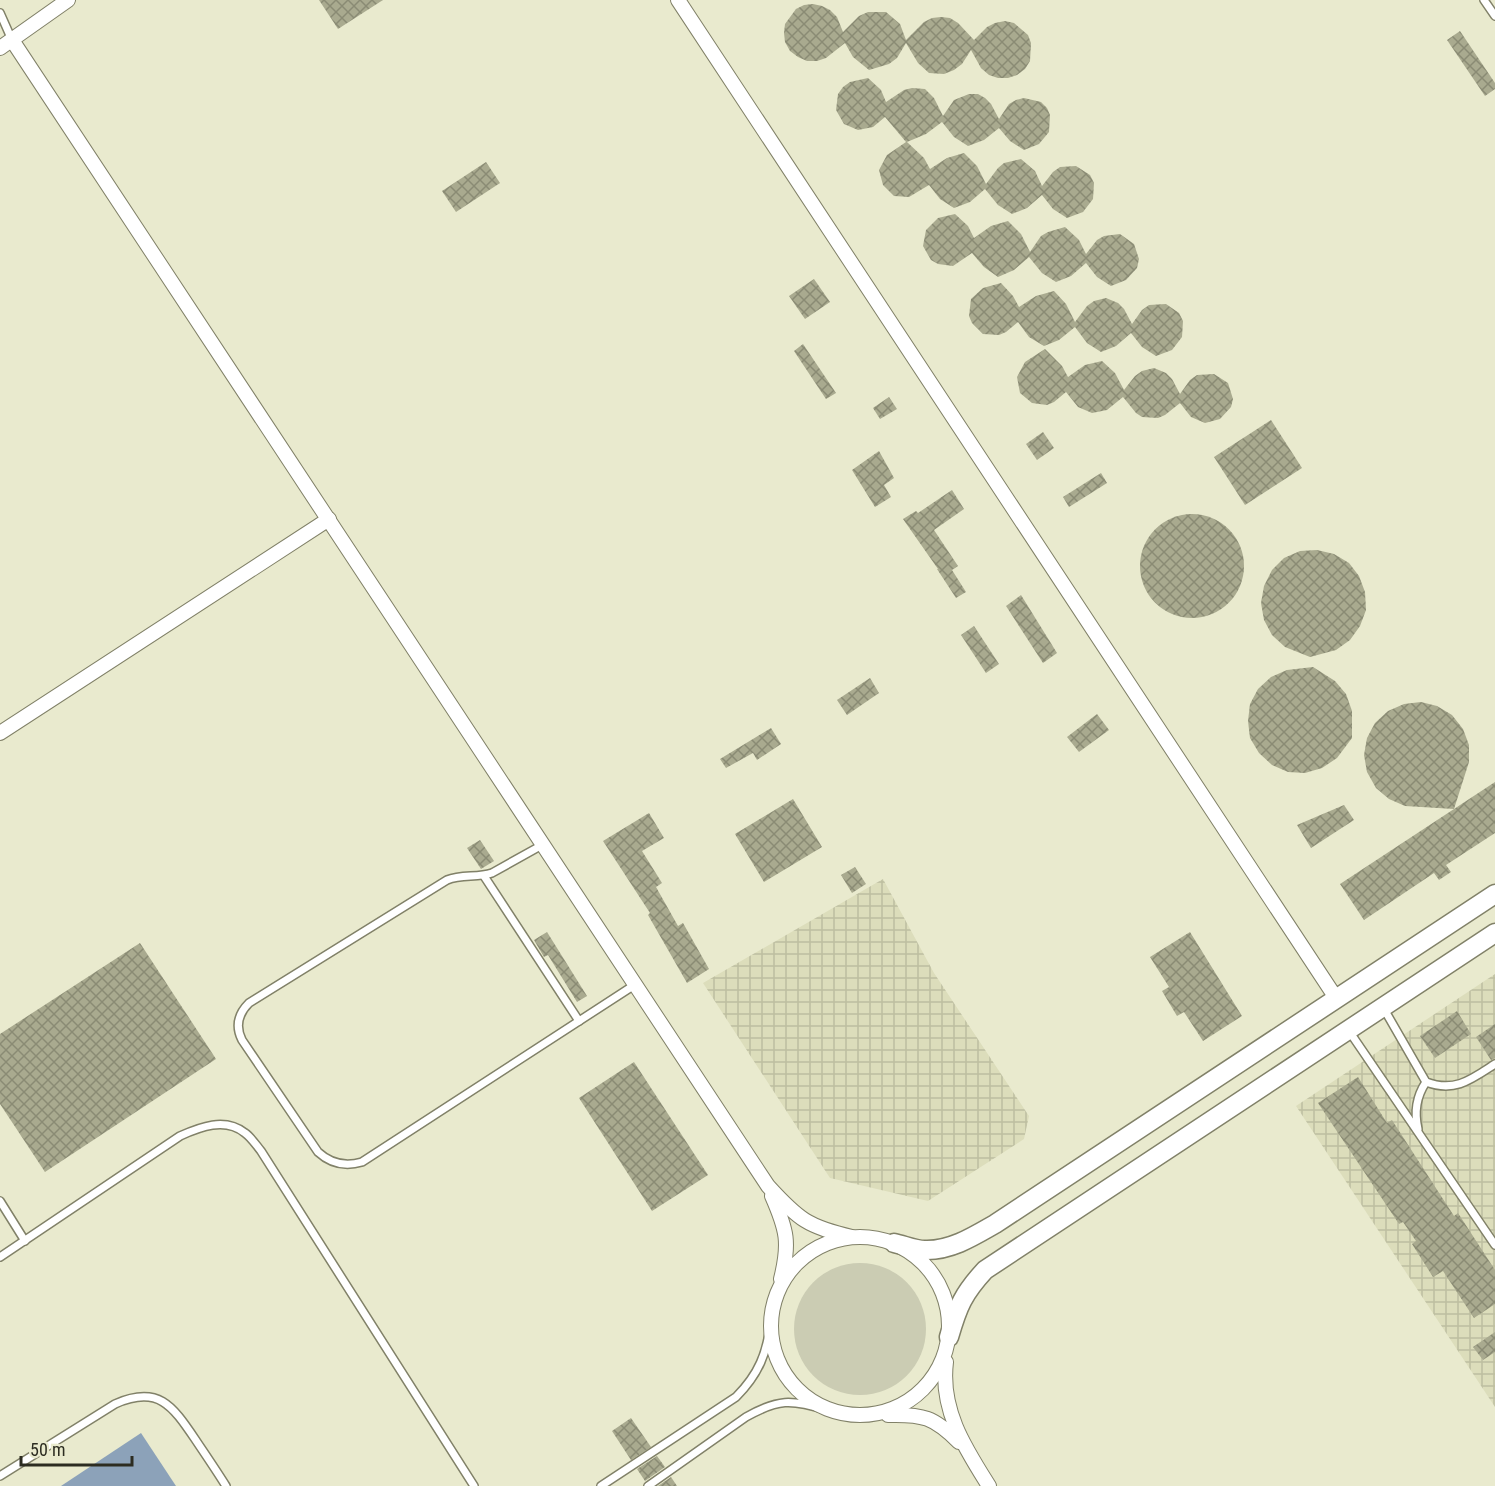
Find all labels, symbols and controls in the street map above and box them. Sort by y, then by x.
scale bar [21,1429,132,1467]
text: 50 m [30,1439,65,1460]

